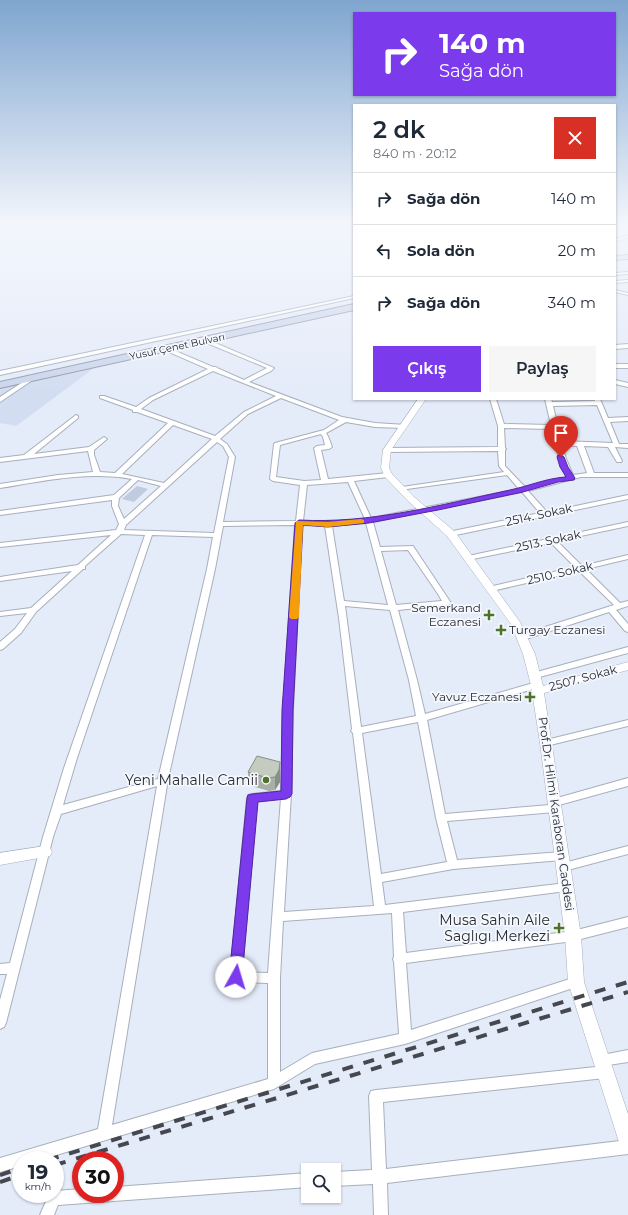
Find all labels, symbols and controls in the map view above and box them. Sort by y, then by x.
text: 140 m [439,26,526,60]
icon: right [373,28,425,80]
text: Sağa dön [439,60,524,82]
text: 2 dk [373,115,425,144]
button: close [554,117,596,159]
text: 840 m · 20:12 [373,145,457,161]
icon: right [373,188,395,210]
text: Sağa dön [407,189,480,208]
text: 140 m [551,189,596,208]
icon: left [373,240,395,262]
text: Sola dön [407,241,475,260]
text: 20 m [558,241,596,260]
icon: right [373,292,395,314]
text: Sağa dön [407,293,480,312]
text: 340 m [548,293,596,312]
street label: Yusuf Çenet Bulvarı [128,330,226,363]
button: Çıkış [373,346,481,392]
button: Paylaş [489,346,596,392]
pin [544,416,578,457]
icon: arrive [550,422,572,444]
street label: 2514. Sokak [504,500,575,529]
street label: 2513. Sokak [514,526,583,555]
street label: 2510. Sokak [525,557,595,587]
place label: Semerkand Eczanesi [411,600,481,629]
marker: Semerkand Eczanesi [484,610,494,620]
place label: Turgay Eczanesi [509,622,605,637]
marker: Turgay Eczanesi [496,625,506,635]
street label: 2507. Sokak [547,661,619,694]
place label: Yavuz Eczanesi [432,689,522,704]
marker: Yavuz Eczanesi [525,692,535,702]
street label: Prof.Dr. Hilmi Karaboran Caddesi [535,716,578,912]
place label: Yeni Mahalle Camii [125,771,258,789]
marker: Yeni Mahalle Camii [261,775,271,785]
place label: Musa Sahin Aile Saglıgı Merkezi [439,911,550,945]
marker: Musa Sahin Aile Saglıgı Merkezi [553,922,565,934]
position arrow [215,956,257,998]
speed limit sign: 30 [72,1151,124,1203]
text: 19 [28,1160,48,1184]
map controls [301,1163,341,1203]
button: search [301,1163,341,1203]
text: km/h [25,1180,51,1193]

